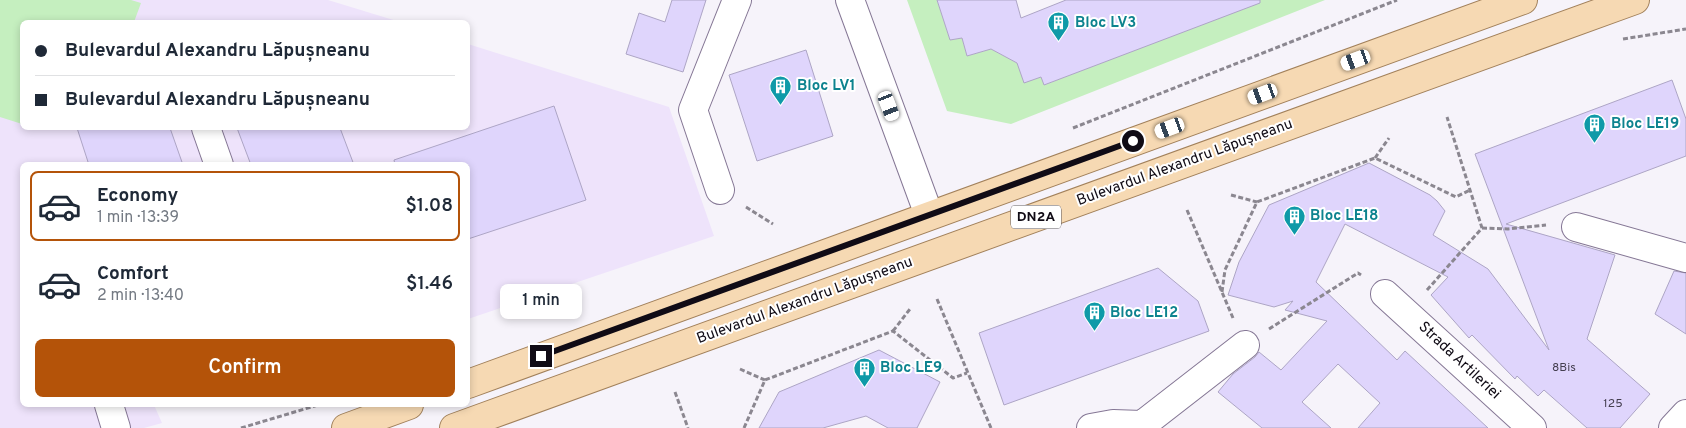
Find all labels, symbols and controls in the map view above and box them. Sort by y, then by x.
building icon: Bloc LV3 [1047,11,1071,42]
place label: Bloc LV3 [1075,14,1136,33]
text: Bulevardul Alexandru Lăpușneanu [65,39,370,63]
car [1339,48,1372,72]
building icon: Bloc LV1 [769,74,793,105]
place label: Bloc LV1 [797,77,856,96]
car [1246,82,1279,106]
text: Bulevardul Alexandru Lăpușneanu [65,88,370,112]
car [876,89,901,123]
building icon: Bloc LE19 [1583,112,1607,143]
street label: Bulevardul Alexandru Lăpușneanu [1074,115,1296,211]
place label: Bloc LE19 [1611,115,1679,134]
car [1153,116,1186,140]
route start [1122,130,1144,152]
icon: car [37,184,82,229]
text: Economy [97,184,178,208]
text: $1.08 [405,194,453,218]
building icon: Bloc LE18 [1282,204,1306,235]
road number: DN2A [1011,206,1061,228]
place label: Bloc LE18 [1310,207,1378,226]
text: 1 min · 13:39 [97,208,179,228]
street label: Bulevardul Alexandru Lăpușneanu [694,253,916,349]
icon: car [37,262,82,307]
text: Comfort [97,262,169,286]
text: $1.46 [406,272,453,296]
callout: 1 min [500,284,582,318]
text: 2 min · 13:40 [97,286,184,306]
text: 1 min [522,291,560,311]
building icon: Bloc LE12 [1082,301,1106,332]
place label: Bloc LE12 [1110,304,1178,323]
street label: Strada Artileriei [1414,318,1504,404]
button: Confirm [35,339,455,397]
route end [530,345,552,367]
building icon: Bloc LE9 [852,356,876,387]
place label: Bloc LE9 [880,359,942,378]
house number: 8Bis [1552,360,1576,376]
house number: 125 [1603,396,1623,412]

